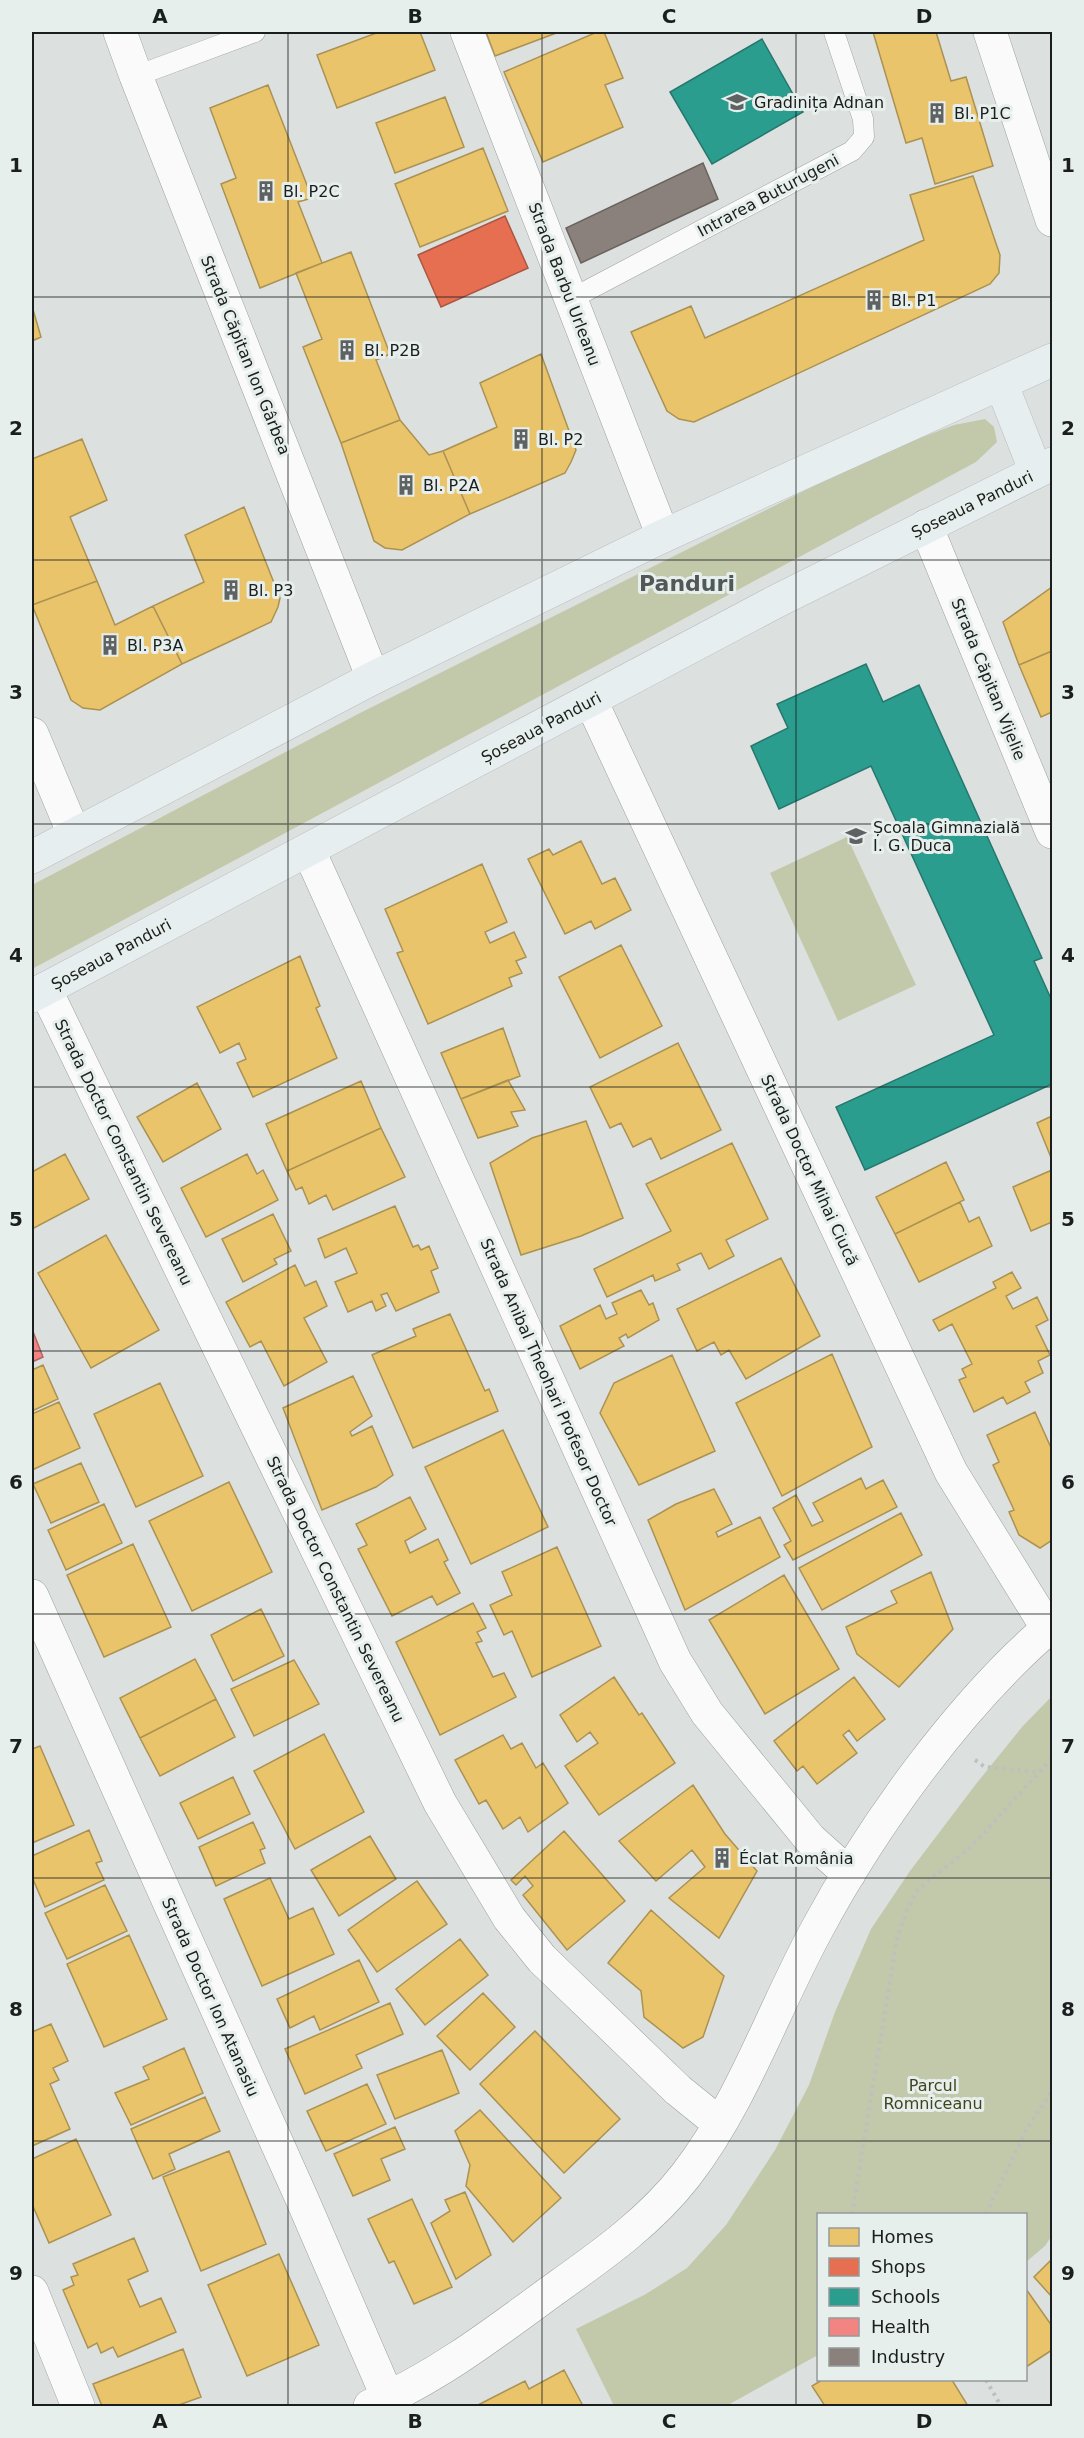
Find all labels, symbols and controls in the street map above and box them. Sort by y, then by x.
text: A [152,4,168,28]
text: B [407,4,423,28]
text: C [662,4,676,28]
text: D [916,4,932,28]
school or university icon: Gradinița Adnan [725,90,749,114]
place label: Gradinița Adnan [754,93,884,112]
building icon: Bl. P1C [925,101,949,125]
place label: Bl. P1C [954,104,1011,123]
street label: Intrarea Buturugeni [694,150,842,241]
text: 1 [9,153,23,177]
text: 1 [1061,153,1075,177]
building icon: Bl. P2C [254,179,278,203]
place label: Bl. P2C [283,182,340,201]
street label: Strada Barbu Urleanu [525,200,604,368]
street label: Strada Căpitan Ion Gârbea [197,253,294,458]
building icon: Bl. P1 [862,288,886,312]
place label: Bl. P1 [891,291,936,310]
building icon: Bl. P2B [335,338,359,362]
place label: Bl. P2B [364,341,420,360]
text: 2 [9,416,23,440]
text: 2 [1061,416,1075,440]
building icon: Bl. P2 [509,427,533,451]
place label: Bl. P2 [538,430,583,449]
street label: Șoseaua Panduri [908,467,1036,542]
building icon: Bl. P2A [394,473,418,497]
place label: Bl. P2A [423,476,479,495]
district label: Panduri [639,571,735,596]
building icon: Bl. P3 [219,578,243,602]
place label: Bl. P3 [248,581,293,600]
street label: Strada Căpitan Vijelie [947,596,1030,763]
building icon: Bl. P3A [98,633,122,657]
place label: Bl. P3A [127,636,183,655]
text: 3 [9,680,23,704]
text: 3 [1061,680,1075,704]
street label: Șoseaua Panduri [478,688,604,767]
place label: Școala Gimnazială I. G. Duca [873,818,1020,855]
school or university icon: Școala Gimnazială I. G. Duca [844,824,868,848]
street label: Șoseaua Panduri [48,915,174,994]
text: 4 [9,943,23,967]
text: 4 [1061,943,1075,967]
street label: Strada Doctor Constantin Severeanu [51,1016,196,1288]
street label: Strada Doctor Mihai Ciucă [757,1072,862,1269]
text: 5 [9,1207,23,1231]
text: 5 [1061,1207,1075,1231]
street label: Strada Anibal Theohari Profesor Doctor [476,1236,621,1529]
street label: Strada Doctor Constantin Severeanu [263,1453,408,1725]
text: 6 [9,1470,23,1494]
text: 6 [1061,1470,1075,1494]
text: 7 [9,1734,23,1758]
text: 7 [1061,1734,1075,1758]
building icon: Éclat România [710,1846,734,1870]
place label: Éclat România [739,1849,853,1868]
street label: Strada Doctor Ion Atanasiu [158,1895,263,2100]
text: 8 [9,1997,23,2021]
text: 8 [1061,1997,1075,2021]
park label: Parcul Romniceanu [883,2076,983,2113]
legend [817,2213,1027,2381]
text: Homes [871,2226,934,2247]
text: Shops [871,2256,926,2277]
text: 9 [9,2261,23,2285]
text: 9 [1061,2261,1075,2285]
text: Schools [871,2286,940,2307]
text: Health [871,2316,930,2337]
text: Industry [871,2346,945,2367]
text: A [152,2409,168,2433]
text: B [407,2409,423,2433]
text: C [662,2409,676,2433]
text: D [916,2409,932,2433]

